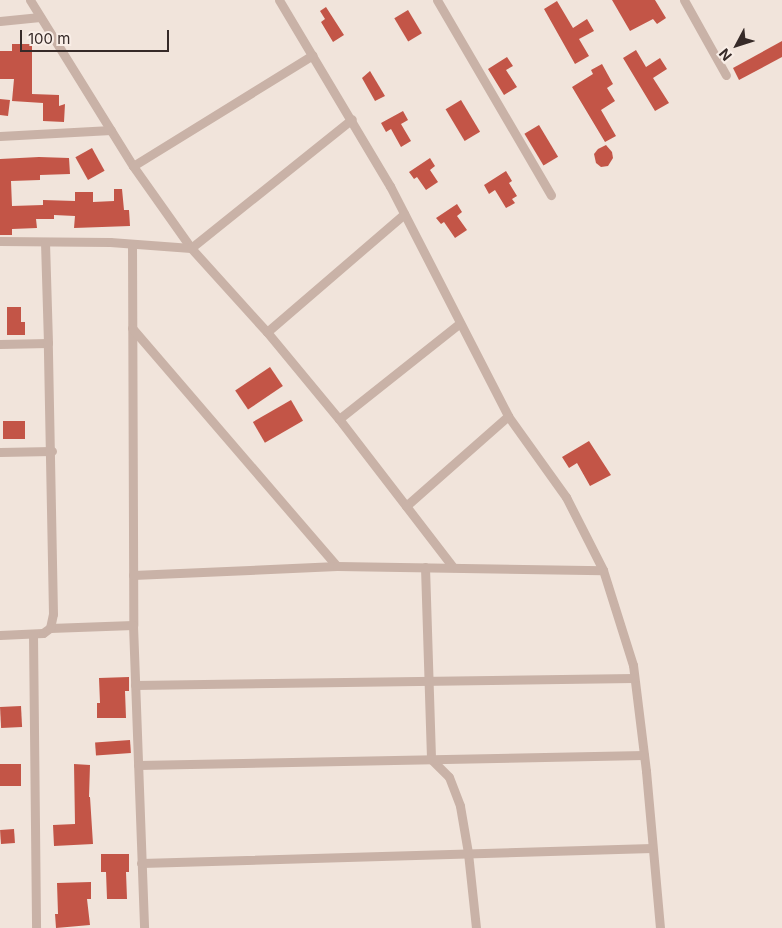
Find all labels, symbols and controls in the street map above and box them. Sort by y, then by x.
scale bar [22,20,171,52]
north arrow [712,20,762,70]
text: 100 m [28,29,70,48]
text: N [715,45,735,65]

